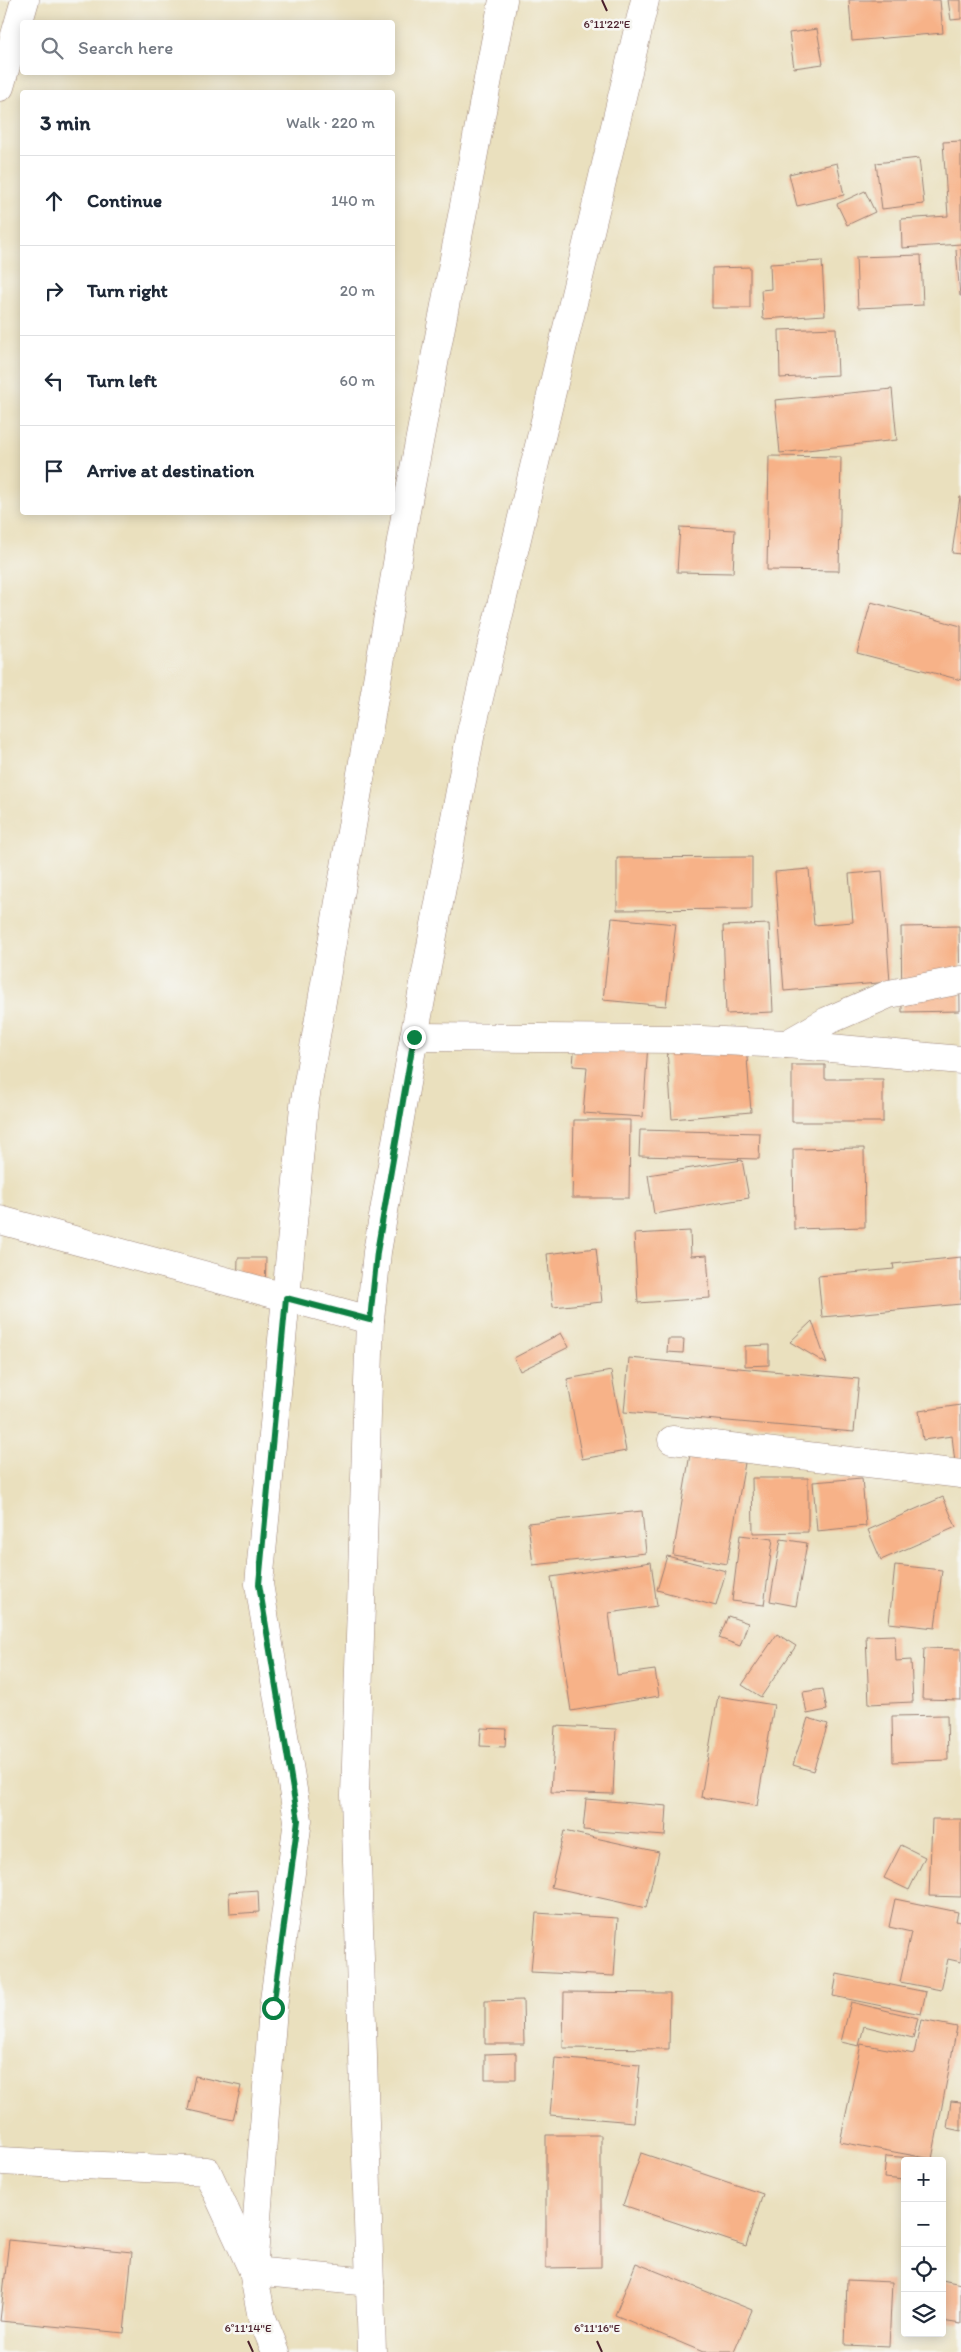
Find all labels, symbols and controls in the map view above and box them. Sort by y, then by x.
text: 6°11'22"E [584,17,631,31]
search box [20,20,395,75]
icon: search [38,34,66,62]
text: Search here [78,36,173,59]
text: 3 min [40,110,90,135]
text: Walk · 220 m [286,113,375,132]
icon: ahead [40,187,68,215]
text: Continue [87,189,162,212]
text: 140 m [331,191,375,210]
icon: right [40,277,68,305]
text: Turn right [87,279,168,302]
text: 20 m [340,281,375,300]
icon: left [40,367,68,395]
text: Turn left [87,369,157,392]
text: 60 m [340,371,375,390]
icon: arrive [40,457,68,485]
text: Arrive at destination [87,459,254,482]
route end [403,1026,426,1049]
route start [262,1997,285,2020]
map controls [901,2157,946,2337]
button: + [901,2157,946,2202]
button: − [901,2202,946,2247]
button: locate [901,2247,946,2292]
button: layers [901,2292,946,2337]
text: 6°11'14"E [224,2321,272,2335]
text: 6°11'16"E [574,2321,620,2335]

